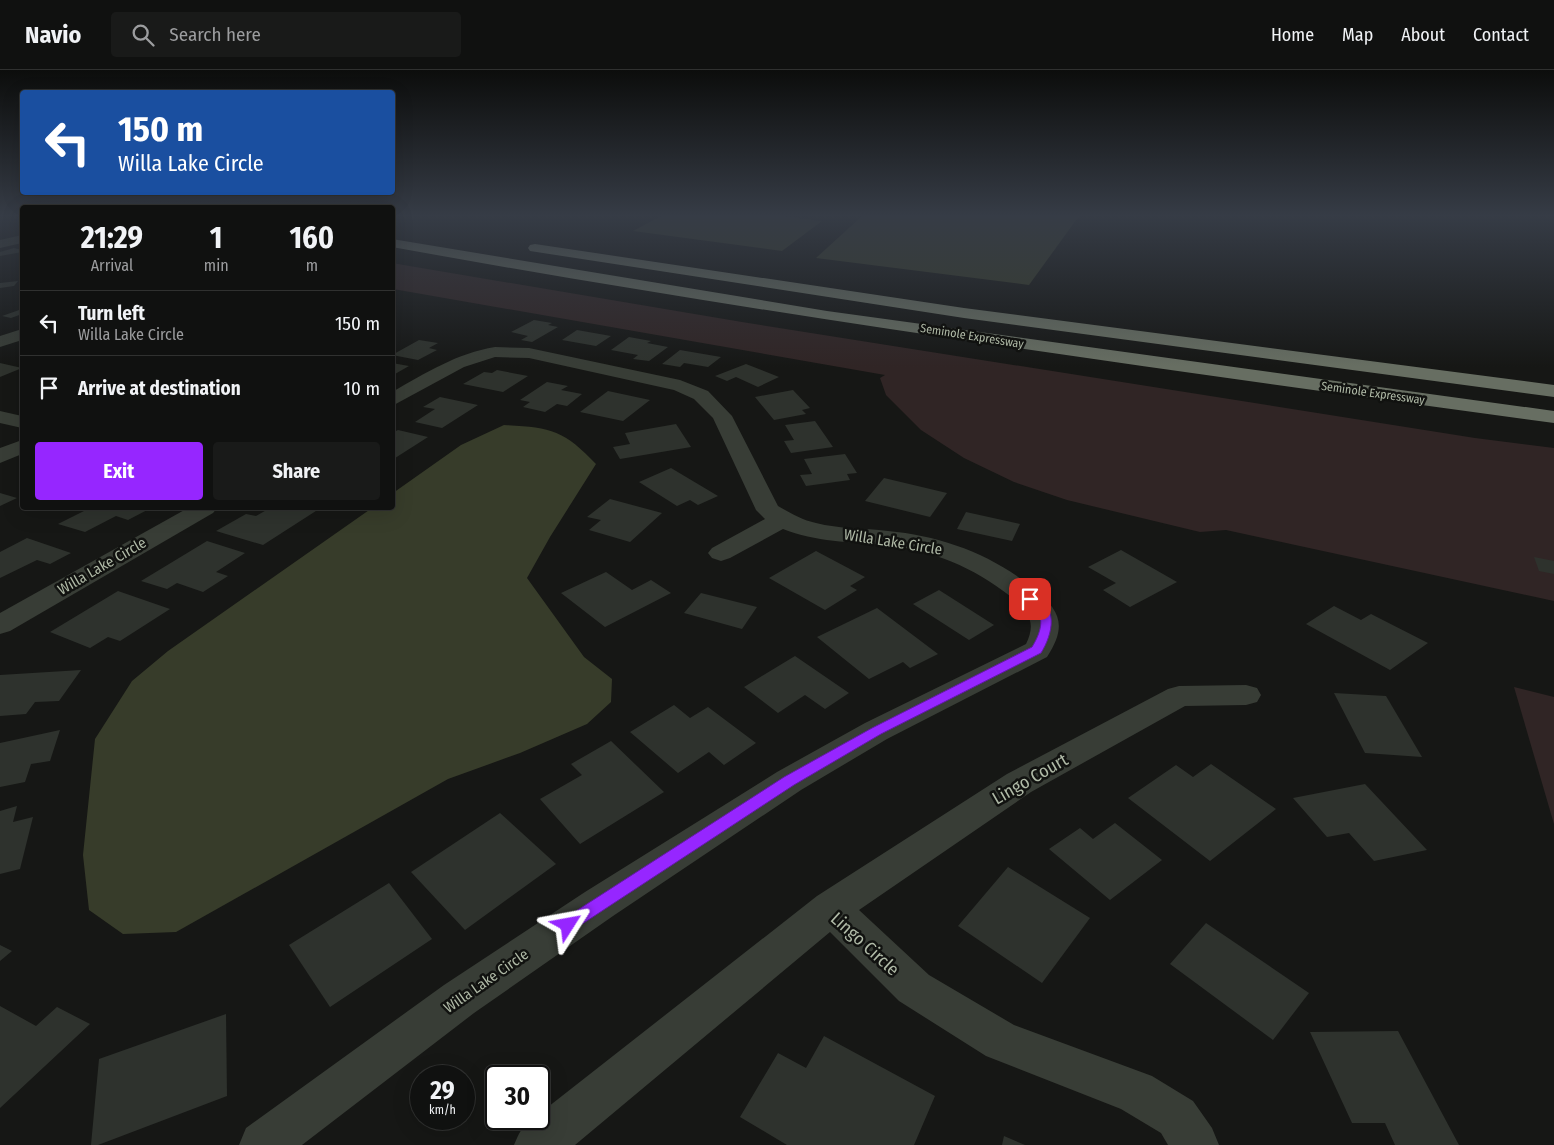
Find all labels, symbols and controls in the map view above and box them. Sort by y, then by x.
search box [111,12,461,57]
text: Navio [25,21,81,49]
icon: search [129,21,157,49]
text: Search here [169,23,261,46]
text: Home [1271,24,1314,46]
text: Map [1342,24,1373,46]
text: About [1401,24,1445,46]
text: Contact [1473,24,1529,46]
text: 150 m [118,108,203,150]
icon: left [35,110,100,175]
text: Willa Lake Circle [118,150,264,177]
text: 21:29 [81,220,143,256]
text: 1 [210,220,223,256]
text: 160 [289,220,334,256]
text: Arrival [91,256,133,275]
text: min [204,256,229,275]
text: m [306,256,318,275]
text: Turn left [78,302,145,325]
icon: left [35,309,63,337]
text: 150 m [335,312,380,335]
street label: Seminole Expressway [919,321,1025,351]
text: Willa Lake Circle [78,325,184,344]
icon: arrive [35,374,63,402]
text: Arrive at destination [78,377,241,400]
text: 10 m [344,377,380,400]
street label: Seminole Expressway [1320,379,1426,407]
button: Exit [35,442,203,500]
button: Share [213,442,380,500]
street label: Willa Lake Circle [843,525,943,559]
street label: Willa Lake Circle [54,533,150,599]
pin [1009,578,1051,620]
icon: arrive [1016,585,1044,613]
street label: Lingo Court [988,748,1072,809]
position arrow [541,898,593,950]
street label: Lingo Circle [826,908,904,981]
street label: Willa Lake Circle [440,945,532,1017]
speed limit sign: 30 [485,1065,550,1130]
text: 29 [430,1076,455,1106]
text: km/h [429,1103,456,1117]

